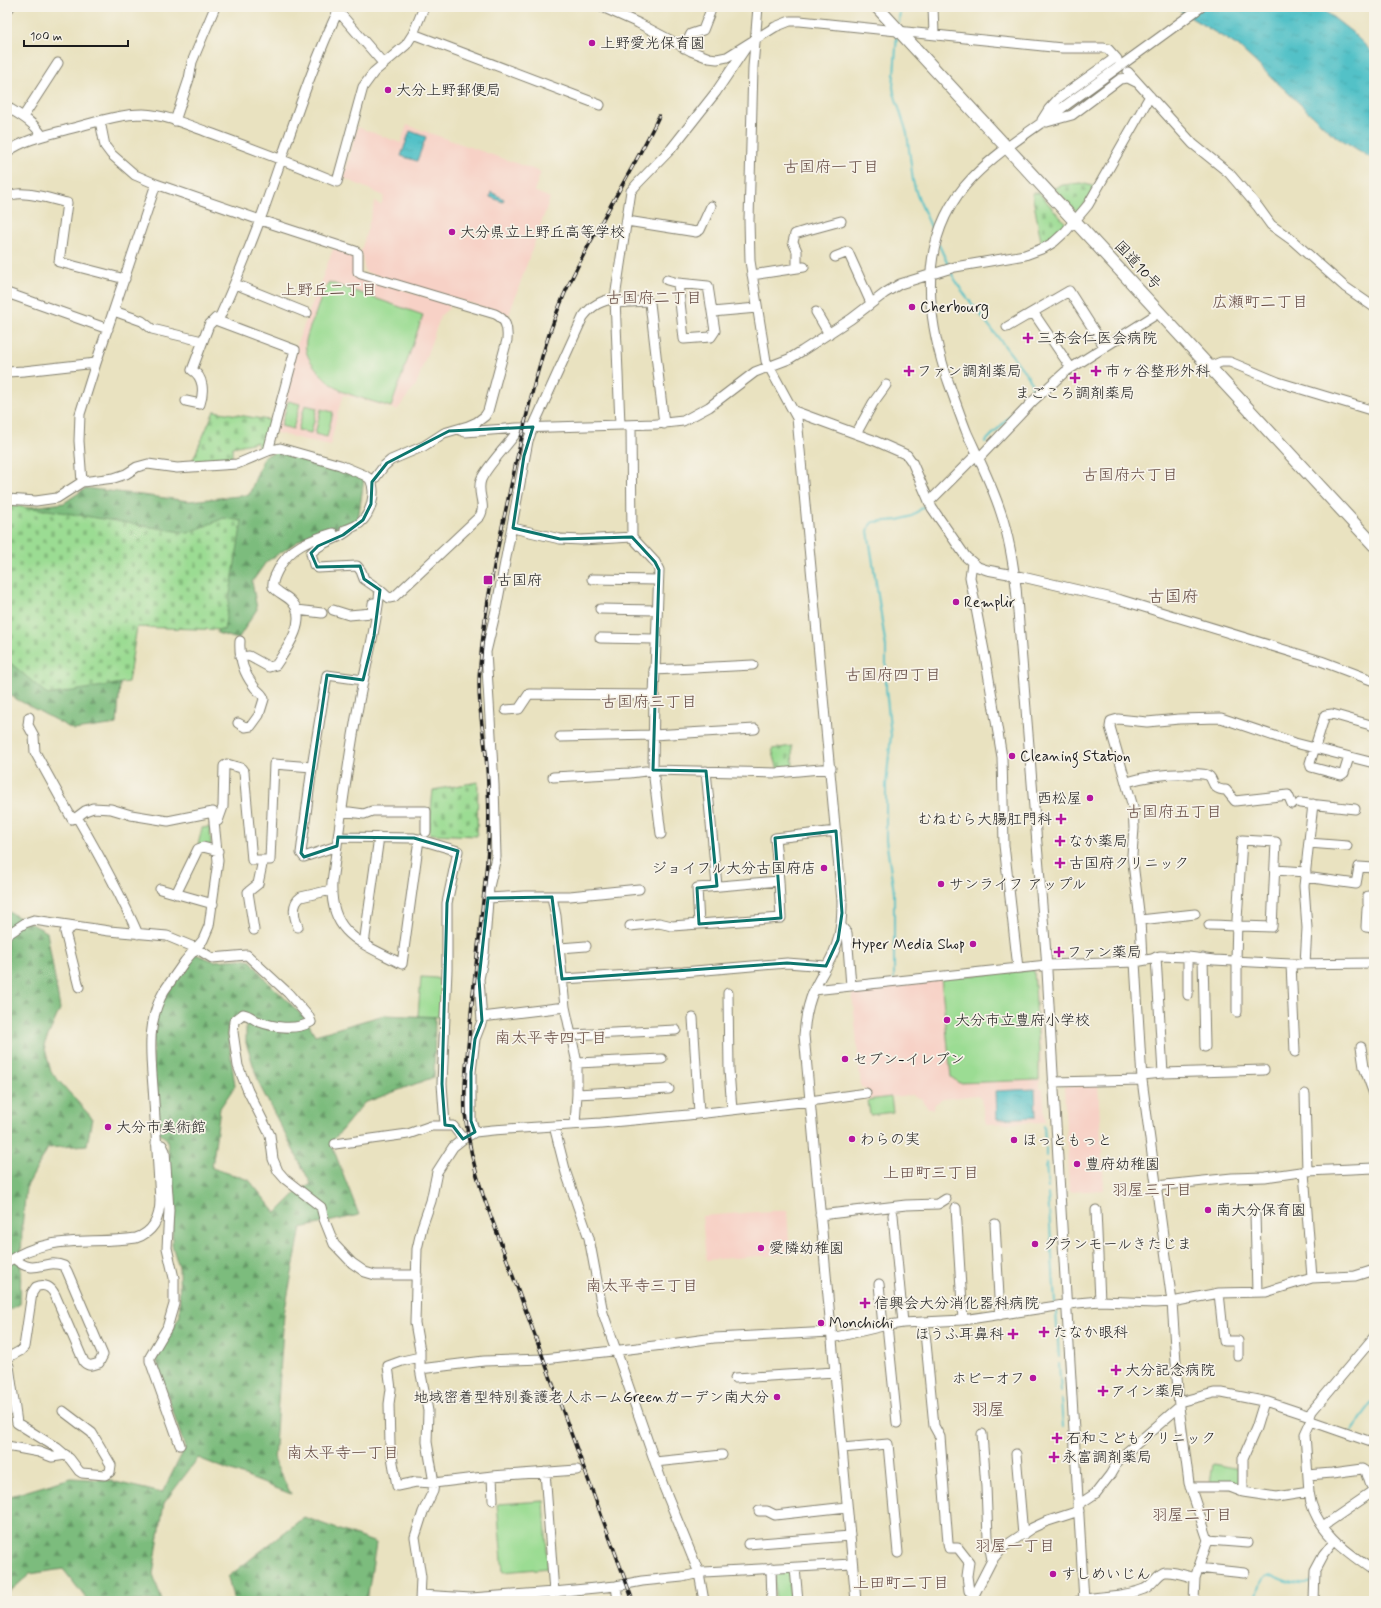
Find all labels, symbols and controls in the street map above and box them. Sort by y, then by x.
scale bar [24,22,128,48]
text: 100 m [30,29,62,45]
place label: 上野愛光保育園 [600,34,705,54]
marker: 上野愛光保育園 [587,38,597,48]
place label: 大分上野郵便局 [396,81,501,101]
marker: 大分上野郵便局 [383,85,393,95]
district label: 古国府一丁目 [783,157,879,178]
place label: 大分県立上野丘高等学校 [460,223,625,243]
marker: 大分県立上野丘高等学校 [447,227,457,237]
street label: 国道10号 [1109,237,1165,295]
district label: 上野丘二丁目 [281,280,377,301]
district label: 古国府二丁目 [606,288,702,309]
district label: 広瀬町二丁目 [1212,292,1308,313]
place label: Cherbourg [920,298,989,319]
marker: Cherbourg [907,302,917,312]
place label: 三杏会仁医会病院 [1037,329,1157,349]
marker: 三杏会仁医会病院 [1022,332,1034,344]
place label: ファン調剤薬局 [917,362,1022,382]
place label: 市ヶ谷整形外科 [1105,362,1210,382]
marker: 市ヶ谷整形外科 [1090,365,1102,377]
marker: ファン調剤薬局 [904,366,914,376]
marker: まごころ調剤薬局 [1070,373,1080,383]
place label: まごころ調剤薬局 [1015,384,1135,404]
district label: 古国府六丁目 [1082,465,1178,486]
place label: 古国府 [497,571,542,591]
marker: 古国府 [482,574,494,586]
district label: 古国府 [1148,586,1199,608]
place label: Remplir [964,593,1015,613]
marker: Remplir [951,597,961,607]
district label: 古国府四丁目 [845,665,941,686]
district label: 古国府三丁目 [601,692,697,713]
place label: Cleaning Station [1020,747,1130,768]
marker: Cleaning Station [1007,751,1017,761]
place label: 西松屋 [1037,789,1082,809]
marker: 西松屋 [1085,793,1095,803]
district label: 古国府五丁目 [1126,802,1222,823]
place label: むねむら大腸肛門科 [917,810,1052,830]
marker: むねむら大腸肛門科 [1055,813,1067,825]
place label: なか薬局 [1068,832,1128,852]
marker: なか薬局 [1055,836,1065,846]
place label: 古国府クリニック [1069,854,1189,874]
marker: 古国府クリニック [1054,857,1066,869]
place label: ジョイフル大分古国府店 [652,859,816,879]
marker: ジョイフル大分古国府店 [819,863,829,873]
place label: サンライフ アップル [949,875,1087,895]
marker: サンライフ アップル [936,879,946,889]
place label: Hyper Media Shop [852,935,965,955]
marker: Hyper Media Shop [968,939,978,949]
place label: ファン薬局 [1067,943,1142,963]
marker: ファン薬局 [1054,947,1064,957]
place label: 大分市立豊府小学校 [955,1011,1090,1031]
marker: 大分市立豊府小学校 [942,1015,952,1025]
district label: 南太平寺四丁目 [495,1028,607,1049]
place label: セブン-イレブン [853,1050,965,1070]
marker: セブン-イレブン [840,1054,850,1064]
place label: 大分市美術館 [116,1118,206,1138]
marker: 大分市美術館 [103,1122,113,1132]
place label: わらの実 [860,1130,920,1150]
place label: ほっともっと [1022,1131,1112,1151]
marker: わらの実 [847,1134,857,1144]
marker: ほっともっと [1009,1135,1019,1145]
place label: 豊府幼稚園 [1085,1155,1160,1175]
marker: 豊府幼稚園 [1072,1159,1082,1169]
district label: 上田町三丁目 [883,1163,979,1184]
district label: 羽屋三丁目 [1112,1180,1192,1201]
place label: 南大分保育園 [1216,1201,1306,1221]
marker: 南大分保育園 [1203,1205,1213,1215]
place label: グランモールきたじま [1043,1235,1192,1255]
place label: 愛隣幼稚園 [769,1239,844,1259]
marker: グランモールきたじま [1030,1239,1040,1249]
marker: 愛隣幼稚園 [756,1243,766,1253]
district label: 南太平寺三丁目 [586,1276,698,1297]
place label: 信興会大分消化器科病院 [874,1294,1039,1314]
marker: 信興会大分消化器科病院 [859,1297,871,1309]
place label: Monchichi [829,1314,893,1334]
marker: Monchichi [816,1318,826,1328]
place label: たなか眼科 [1053,1323,1128,1343]
place label: ほうふ耳鼻科 [915,1325,1004,1345]
marker: たなか眼科 [1038,1326,1050,1338]
marker: ほうふ耳鼻科 [1007,1328,1019,1340]
place label: 大分記念病院 [1125,1361,1215,1381]
marker: 大分記念病院 [1110,1364,1122,1376]
place label: ホビーオフ [952,1369,1025,1389]
marker: ホビーオフ [1028,1373,1038,1383]
place label: アイン薬局 [1111,1382,1185,1402]
marker: アイン薬局 [1098,1386,1108,1396]
place label: 地域密着型特別養護老人ホームGreenガーデン南大分 [414,1388,769,1408]
marker: 地域密着型特別養護老人ホームGreenガーデン南大分 [772,1392,782,1402]
district label: 羽屋 [971,1399,1005,1421]
place label: 石和こどもクリニック [1066,1429,1216,1449]
marker: 石和こどもクリニック [1051,1432,1063,1444]
district label: 南太平寺一丁目 [287,1443,399,1464]
place label: 永富調剤薬局 [1062,1448,1152,1468]
marker: 永富調剤薬局 [1049,1452,1059,1462]
district label: 羽屋二丁目 [1152,1505,1232,1526]
district label: 羽屋一丁目 [975,1536,1055,1557]
place label: すしめいじん [1061,1565,1151,1585]
marker: すしめいじん [1048,1569,1058,1579]
district label: 上田町二丁目 [853,1573,949,1594]

